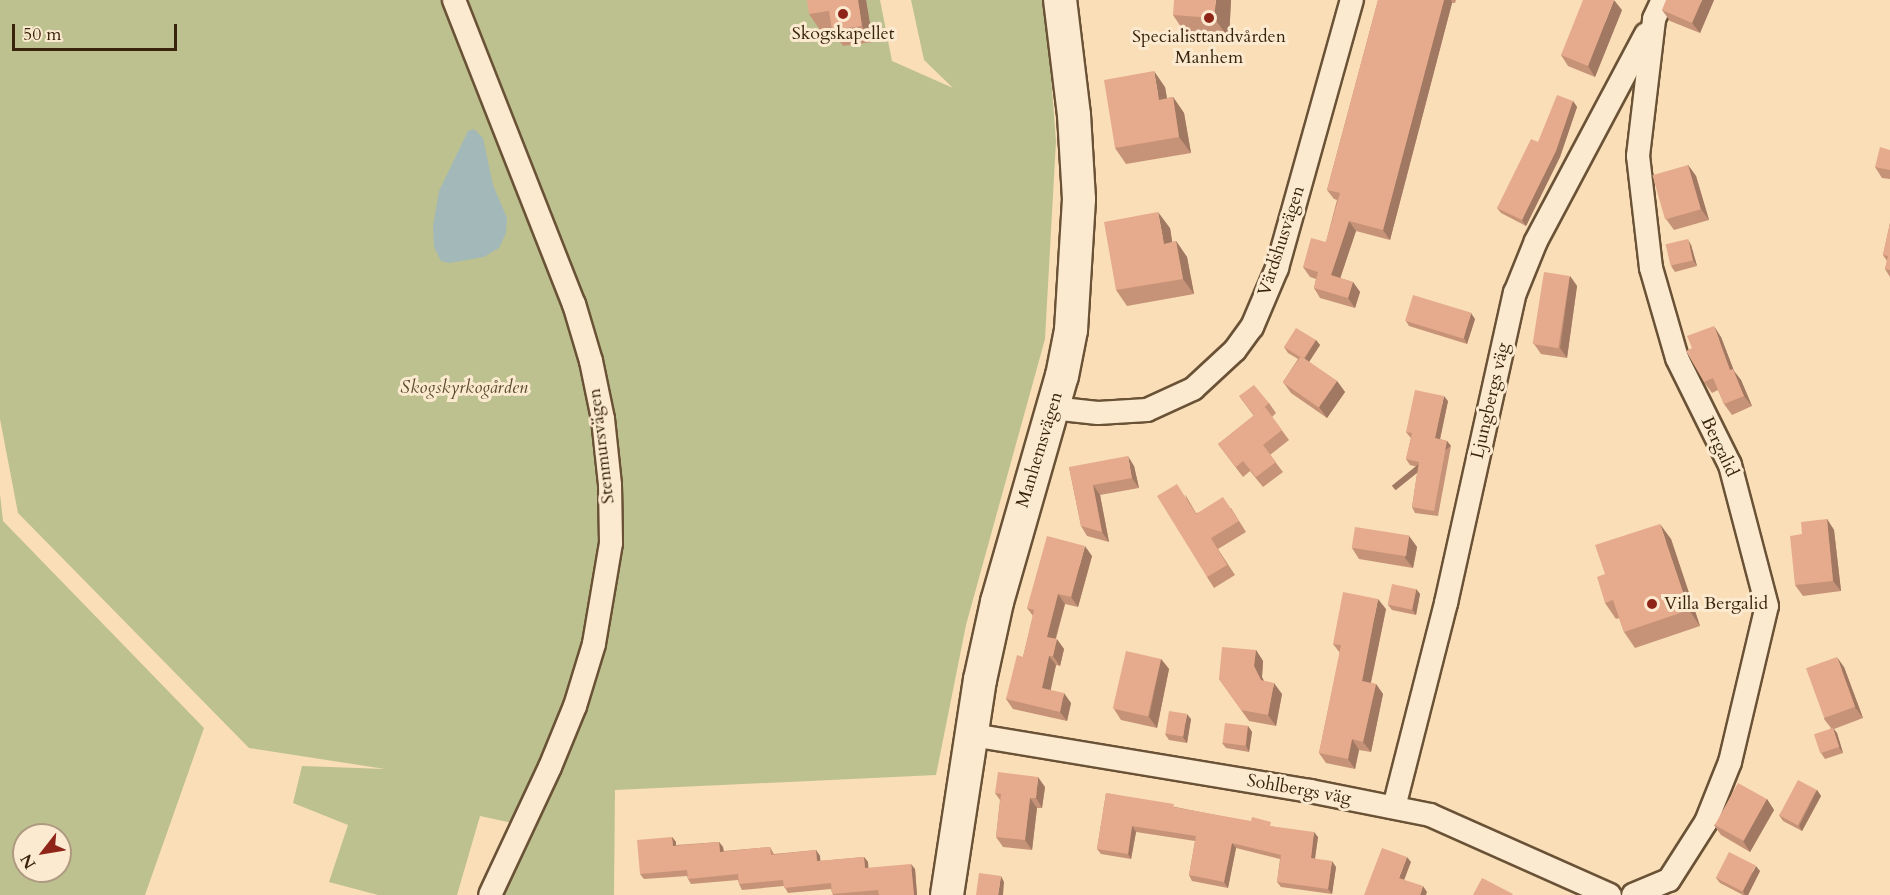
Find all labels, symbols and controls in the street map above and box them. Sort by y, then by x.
marker: Skogskapellet [836,7,850,21]
marker: Specialisttandvården Manhem [1202,11,1216,25]
scale bar [15,12,180,50]
text: 50 m [23,22,62,47]
place label: Skogskapellet [792,23,894,45]
place label: Specialisttandvården Manhem [1132,27,1286,70]
street label: Värdshusvägen [1254,183,1310,299]
street label: Ljungbergs väg [1467,341,1515,461]
park label: Skogskyrkogården [400,377,528,399]
street label: Stenmursvägen [584,387,620,505]
street label: Manhemsvägen [1012,390,1068,510]
street label: Bergalid [1696,413,1742,481]
place label: Villa Bergalid [1664,593,1768,615]
marker: Villa Bergalid [1645,597,1659,611]
street label: Sohlbergs väg [1245,770,1353,810]
north arrow [12,823,72,883]
text: N [15,850,41,873]

